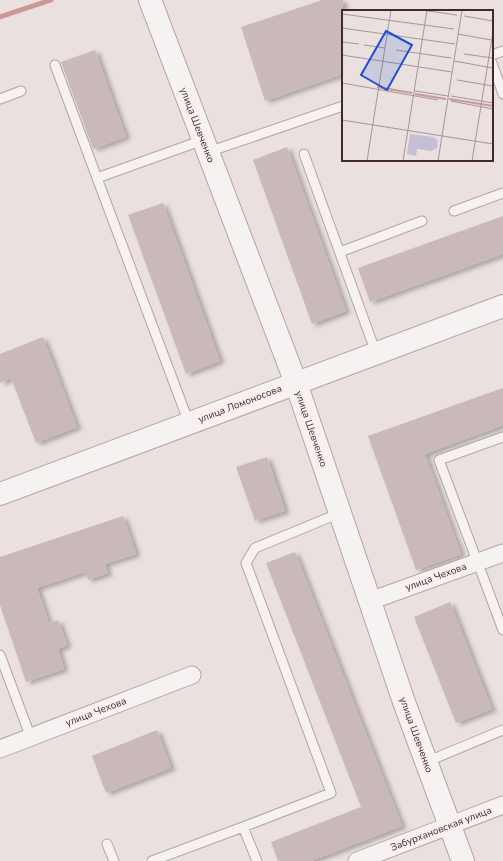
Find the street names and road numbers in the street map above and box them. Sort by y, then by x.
street label: улица Шевченко [176,85,218,165]
street label: улица Ломоносова [196,382,284,426]
street label: улица Шевченко [291,389,331,469]
street label: улица Чехова [403,559,469,595]
street label: улица Чехова [63,694,129,730]
street label: улица Шевченко [396,695,436,775]
street label: Забурхановская улица [388,803,494,855]

